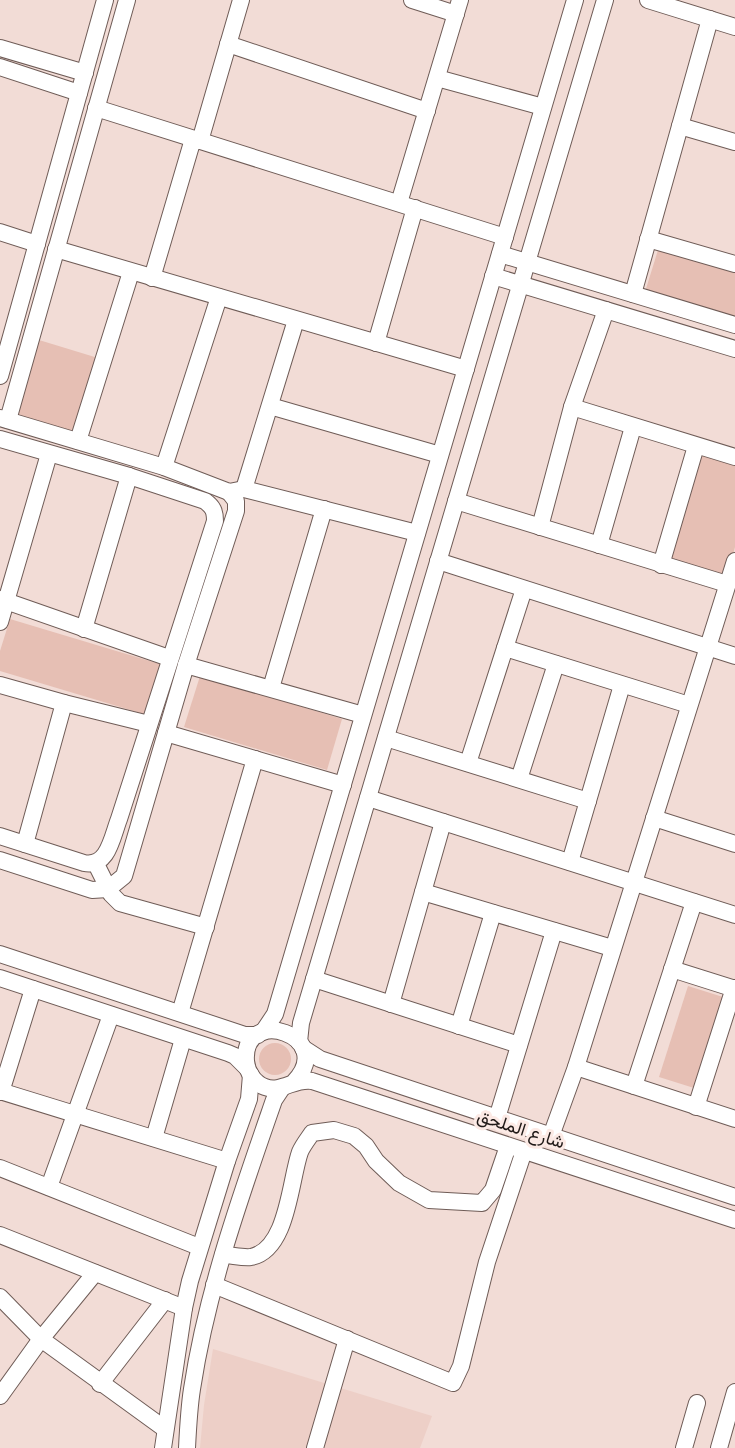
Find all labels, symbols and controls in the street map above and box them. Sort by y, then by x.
street label: شارع الملحق [474,1104,568,1154]

